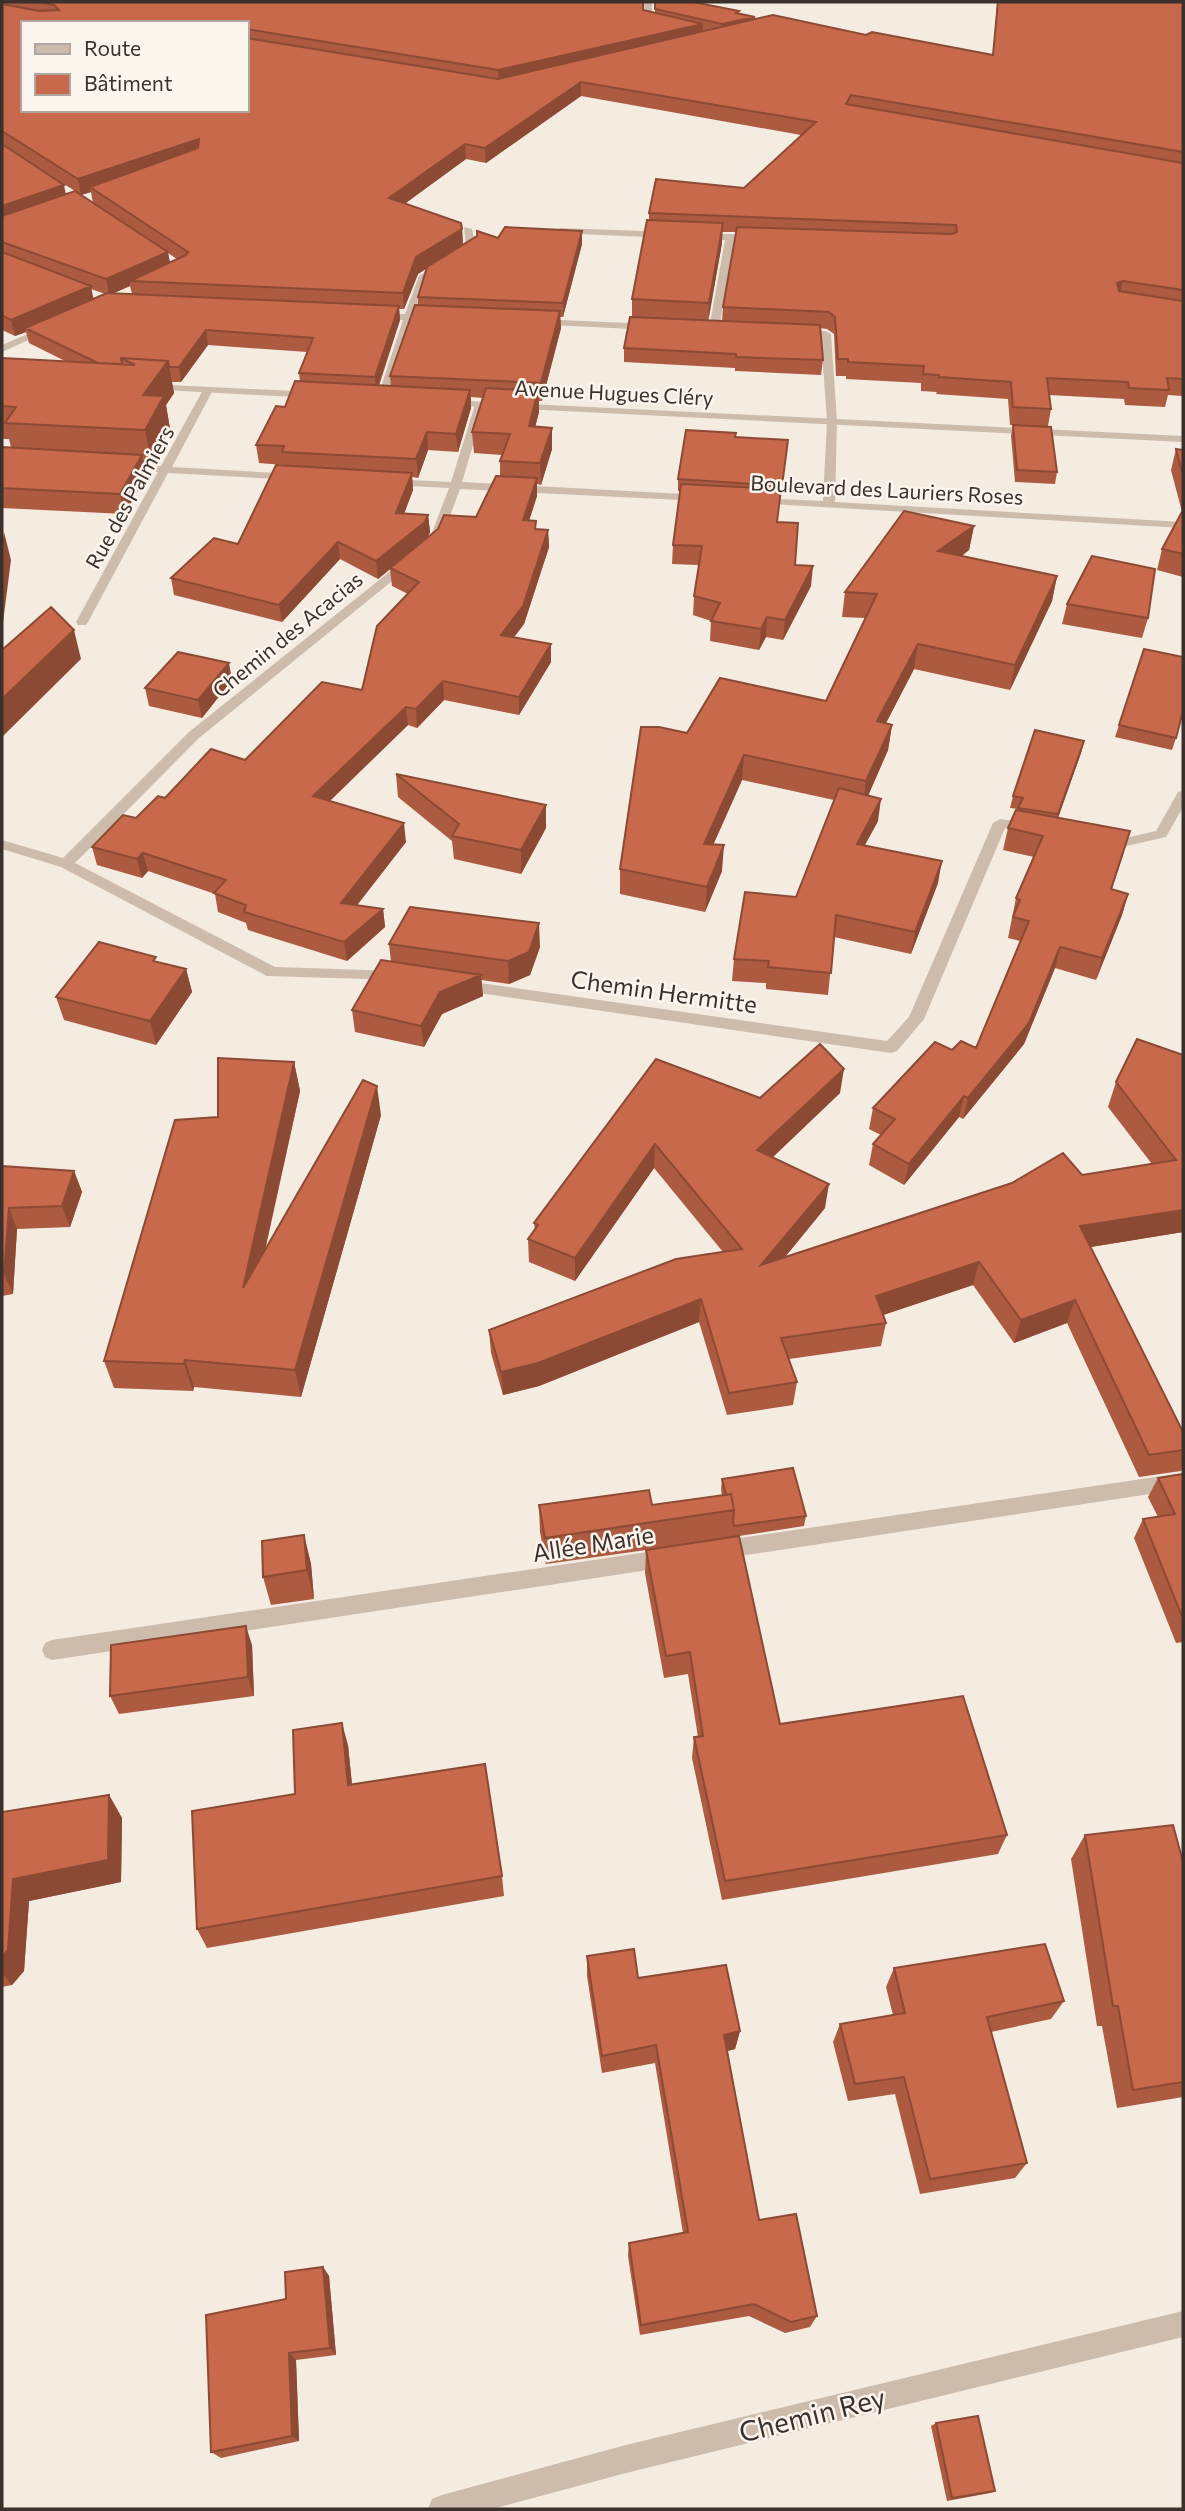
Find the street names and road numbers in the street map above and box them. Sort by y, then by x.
street label: Avenue Hugues Cléry [514,374,714,410]
street label: Rue des Palmiers [79,421,179,573]
street label: Boulevard des Lauriers Roses [750,469,1024,509]
street label: Chemin des Acacias [207,566,367,702]
street label: Chemin Hermitte [569,964,759,1018]
street label: Allée Marie [530,1519,656,1567]
street label: Chemin Rey [735,2379,889,2449]

